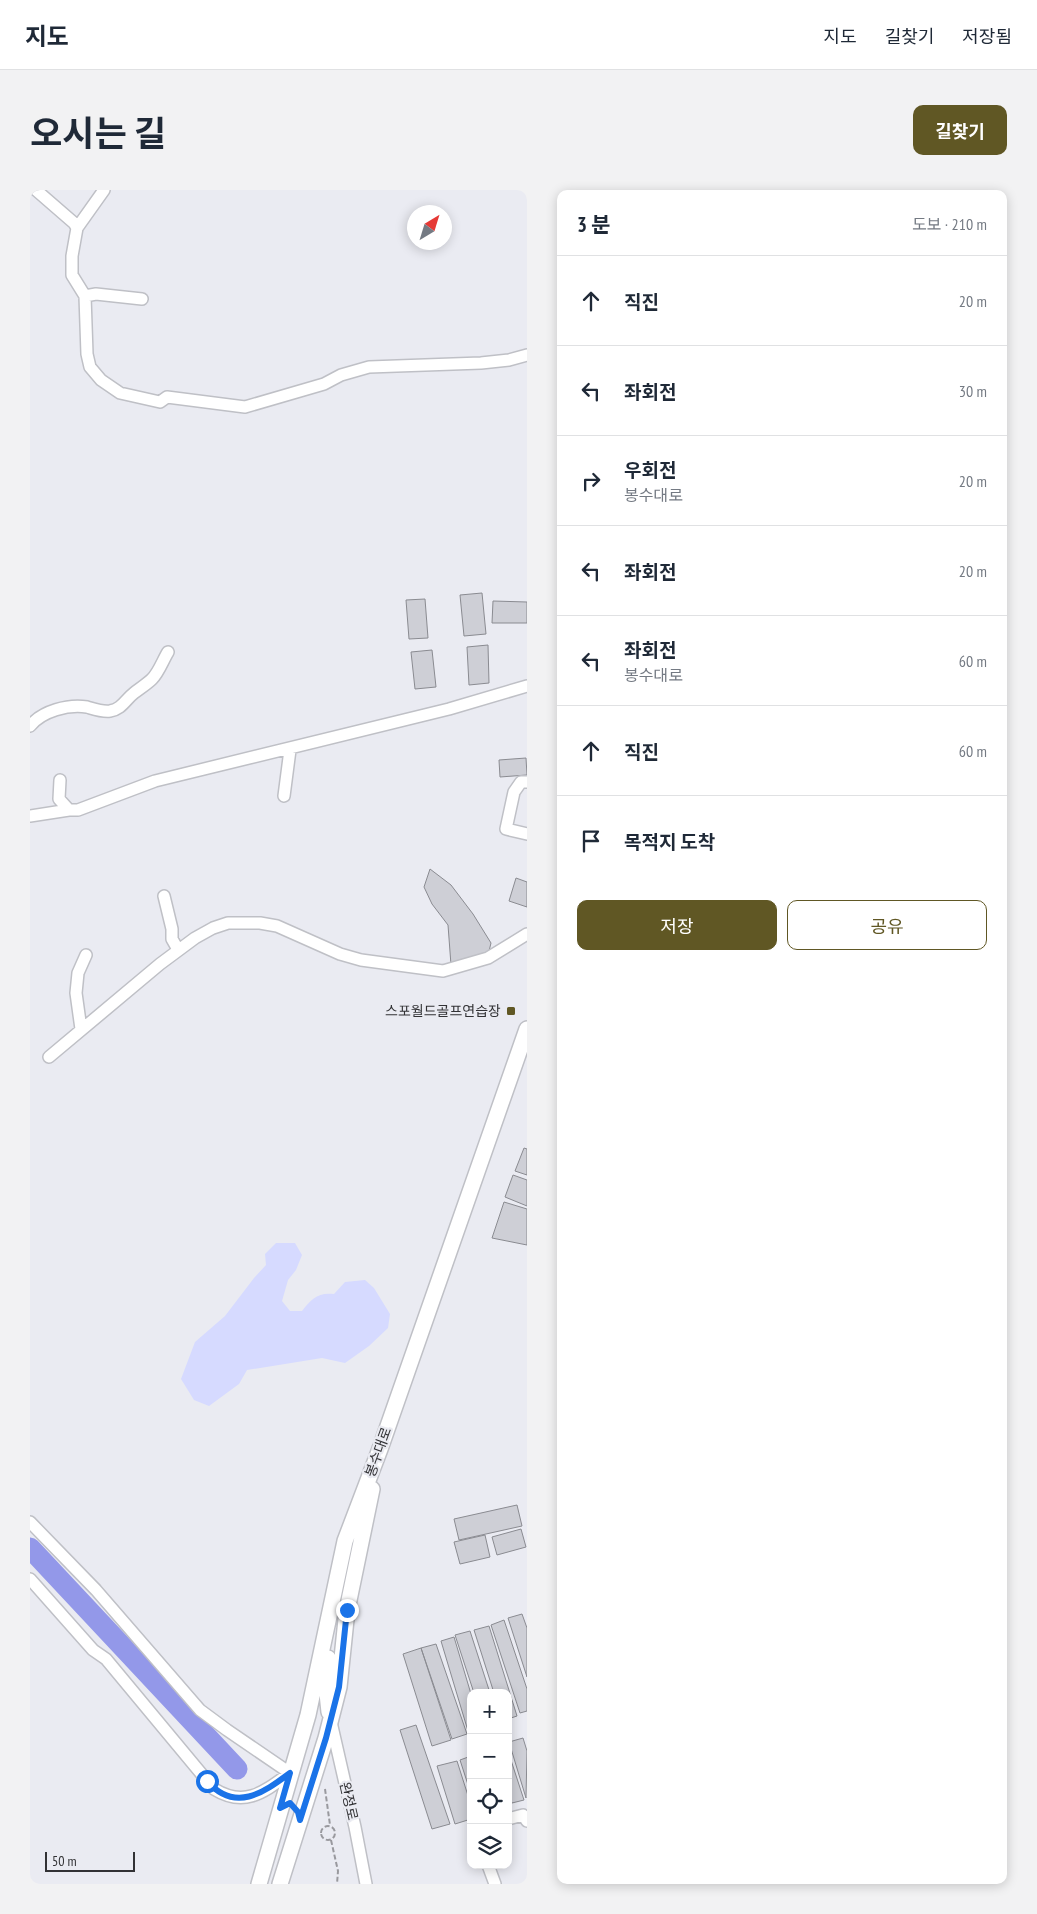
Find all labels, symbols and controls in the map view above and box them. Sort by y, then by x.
text: 지도 [25,21,69,52]
text: 지도 [824,25,857,48]
text: 길찾기 [885,25,934,48]
text: 저장됨 [962,25,1012,48]
button: 길찾기 [913,105,1007,155]
text: 오시는 길 [30,110,166,156]
north arrow [407,205,452,250]
text: 3 분 [577,211,611,238]
text: 도보 · 210 m [912,214,987,234]
icon: ahead [577,287,605,315]
text: 직진 [624,290,659,314]
text: 20 m [959,291,987,311]
icon: left [577,377,605,405]
text: 좌회전 [624,380,676,404]
text: 30 m [959,381,987,401]
text: 우회전 [624,458,676,482]
icon: right [577,467,605,495]
text: 20 m [959,471,987,491]
text: 봉수대로 [624,485,683,505]
icon: left [577,557,605,585]
text: 좌회전 [624,560,676,584]
text: 20 m [959,561,987,581]
text: 좌회전 [624,638,676,662]
icon: left [577,647,605,675]
text: 60 m [959,651,987,671]
text: 봉수대로 [624,665,683,685]
icon: ahead [577,737,605,765]
text: 직진 [624,740,659,764]
text: 60 m [959,741,987,761]
icon: arrive [577,827,605,855]
text: 목적지 도착 [624,830,715,854]
button: 저장 [577,900,777,950]
button: 공유 [787,900,987,950]
place label: 스포월드골프연습장 [385,1002,501,1020]
marker: 스포월드골프연습장 [505,1005,517,1017]
street label: 봉수대로 [361,1425,395,1479]
route end [336,1599,359,1622]
map controls [467,1689,512,1869]
button: + [467,1689,512,1734]
button: − [467,1734,512,1779]
route start [196,1770,219,1793]
button: locate [467,1779,512,1824]
street label: 완정로 [336,1780,362,1822]
button: layers [467,1824,512,1869]
scale bar [45,1849,135,1872]
text: 50 m [52,1852,77,1870]

